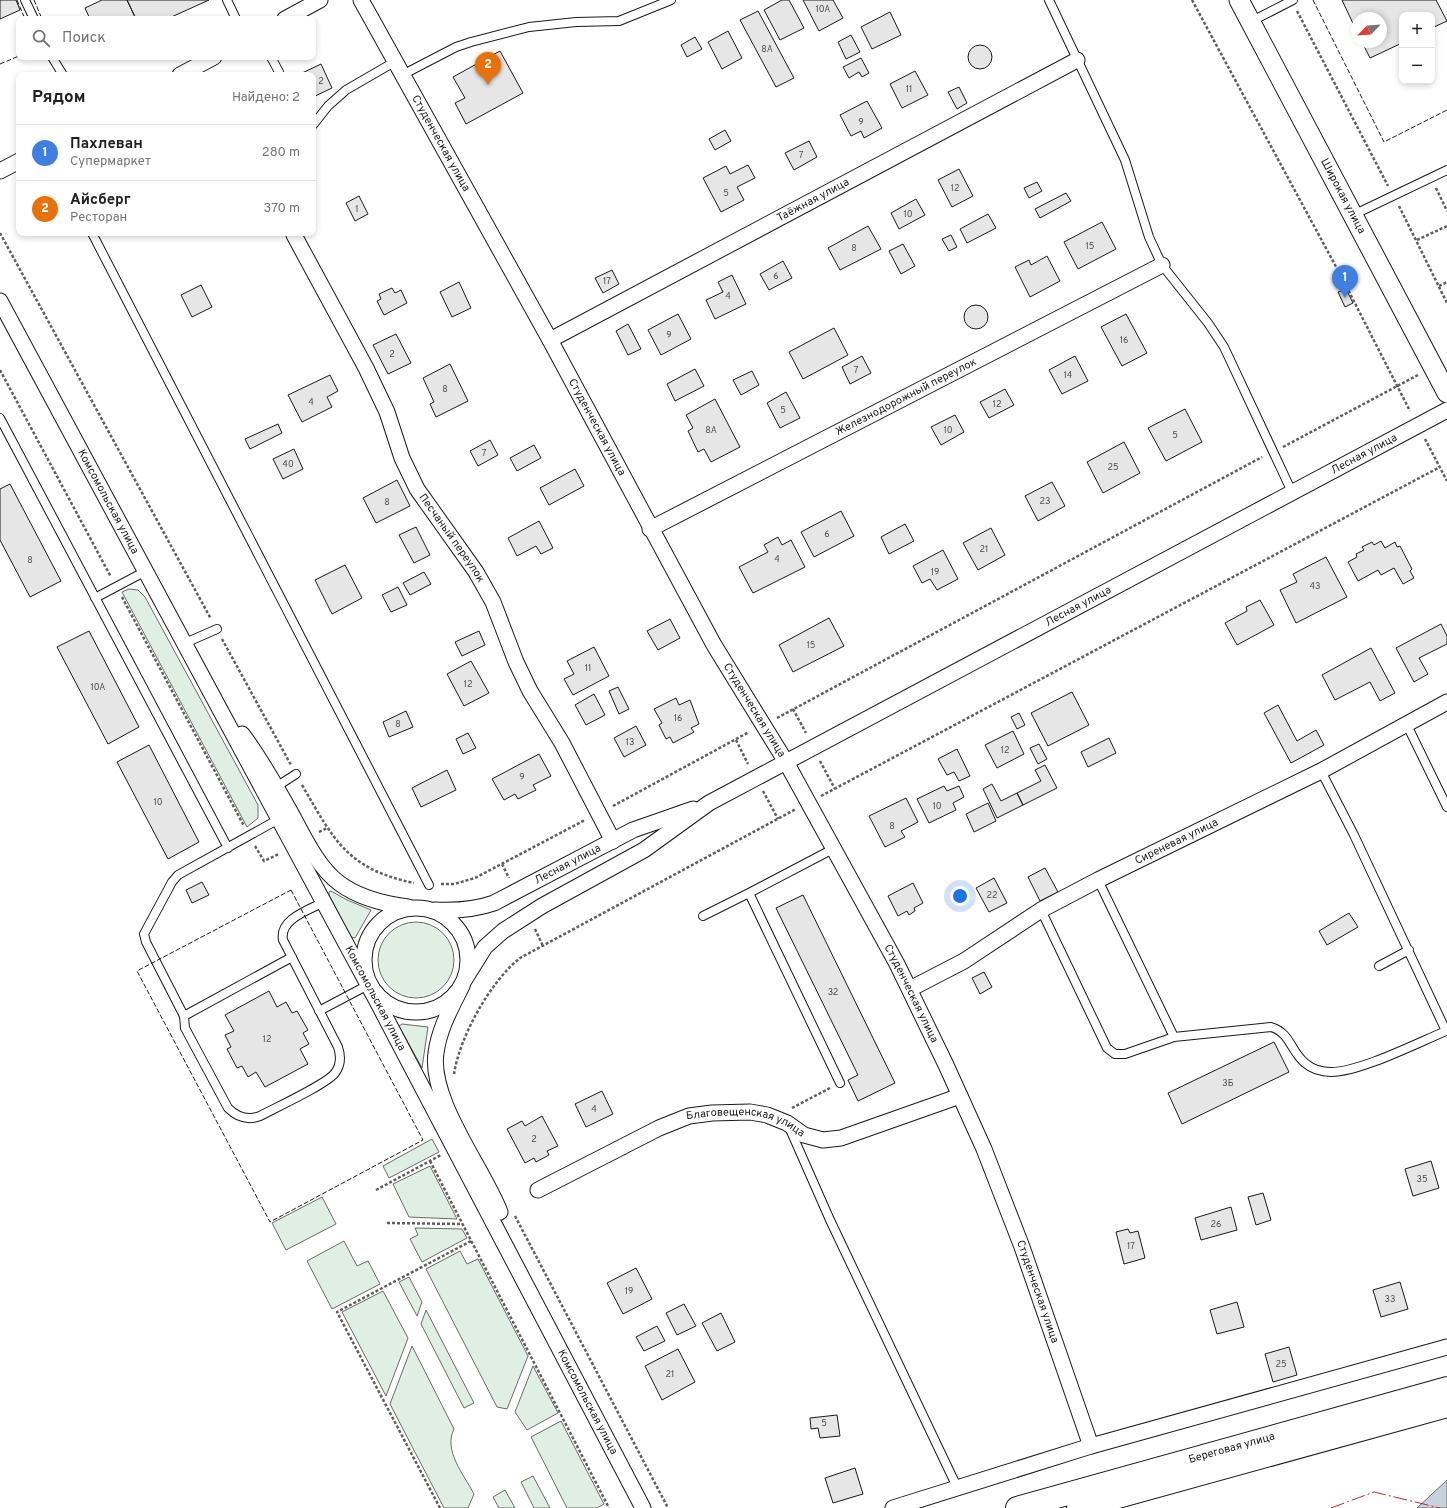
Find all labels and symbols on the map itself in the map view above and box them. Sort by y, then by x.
house number: 10А [816,4,830,15]
north arrow [1351,12,1387,48]
house number: 8А [761,44,773,55]
pin: 2 [475,52,501,85]
house number: 2 [318,76,324,87]
house number: 11 [906,84,912,95]
street label: Студенческая улица [408,93,473,194]
house number: 9 [858,117,864,128]
house number: 7 [799,150,804,161]
street label: Широкая улица [1317,156,1369,236]
street label: Таёжная улица [775,175,852,225]
house number: 12 [951,183,959,194]
house number: 5 [723,188,729,199]
house number: 1 [355,204,359,215]
house number: 10 [903,209,913,220]
house number: 15 [1086,241,1094,252]
house number: 8 [851,243,857,254]
pin: 1 [1332,265,1358,298]
house number: 6 [773,271,779,282]
house number: 17 [603,276,611,287]
house number: 4 [725,291,731,302]
house number: 9 [666,330,672,341]
house number: 16 [1120,335,1128,346]
house number: 2 [389,349,395,360]
street label: Железнодорожный переулок [833,355,979,439]
house number: 7 [854,365,859,376]
house number: 14 [1064,370,1073,381]
street label: Студенческая улица [565,376,629,478]
house number: 8 [442,384,448,395]
house number: 4 [308,397,314,408]
house number: 12 [993,399,1001,410]
house number: 5 [780,405,786,416]
house number: 8А [705,425,717,436]
house number: 10 [943,425,953,436]
house number: 5 [1172,430,1178,441]
street label: Лесная улица [1329,431,1400,477]
street label: Комсомольская улица [74,447,142,557]
house number: 7 [482,448,487,459]
house number: 40 [282,459,294,470]
house number: 25 [1107,462,1119,473]
street label: Песчаный переулок [416,491,488,585]
house number: 23 [1040,496,1050,507]
house number: 8 [384,497,390,508]
house number: 6 [824,529,830,540]
house number: 21 [980,544,988,555]
house number: 4 [774,554,780,565]
house number: 8 [27,555,33,566]
house number: 19 [931,567,939,578]
house number: 43 [1309,581,1321,592]
street label: Лесная улица [1043,583,1114,630]
house number: 15 [807,640,815,651]
street label: Студенческая улица [720,661,789,760]
house number: 11 [585,663,591,674]
house number: 12 [464,679,472,690]
house number: 10А [91,682,105,693]
house number: 16 [674,713,682,724]
house number: 8 [395,719,401,730]
house number: 13 [626,737,634,748]
house number: 12 [1001,745,1009,756]
house number: 9 [519,772,525,783]
house number: 10 [153,797,163,808]
house number: 10 [932,801,942,812]
street label: Сиреневая улица [1133,815,1221,868]
house number: 8 [889,821,895,832]
street label: Лесная улица [532,841,603,887]
your location [950,886,970,906]
house number: 22 [986,890,998,901]
street label: Студенческая улица [881,942,941,1045]
street label: Комсомольская улица [342,944,409,1053]
house number: 32 [828,987,838,998]
house number: 12 [263,1034,271,1045]
house number: 3Б [1222,1078,1234,1089]
house number: 4 [591,1104,597,1115]
street label: Благовещенская улица [685,1105,808,1141]
house number: 2 [531,1134,537,1145]
house number: 35 [1416,1174,1428,1185]
house number: 26 [1211,1219,1221,1230]
street label: Студенческая улица [1013,1238,1062,1345]
house number: 17 [1127,1241,1135,1252]
house number: 19 [625,1286,633,1297]
house number: 33 [1385,1294,1395,1305]
street label: Комсомольская улица [554,1347,621,1457]
house number: 25 [1275,1359,1287,1370]
house number: 21 [666,1369,674,1380]
house number: 5 [821,1418,827,1429]
street label: Береговая улица [1187,1429,1277,1467]

